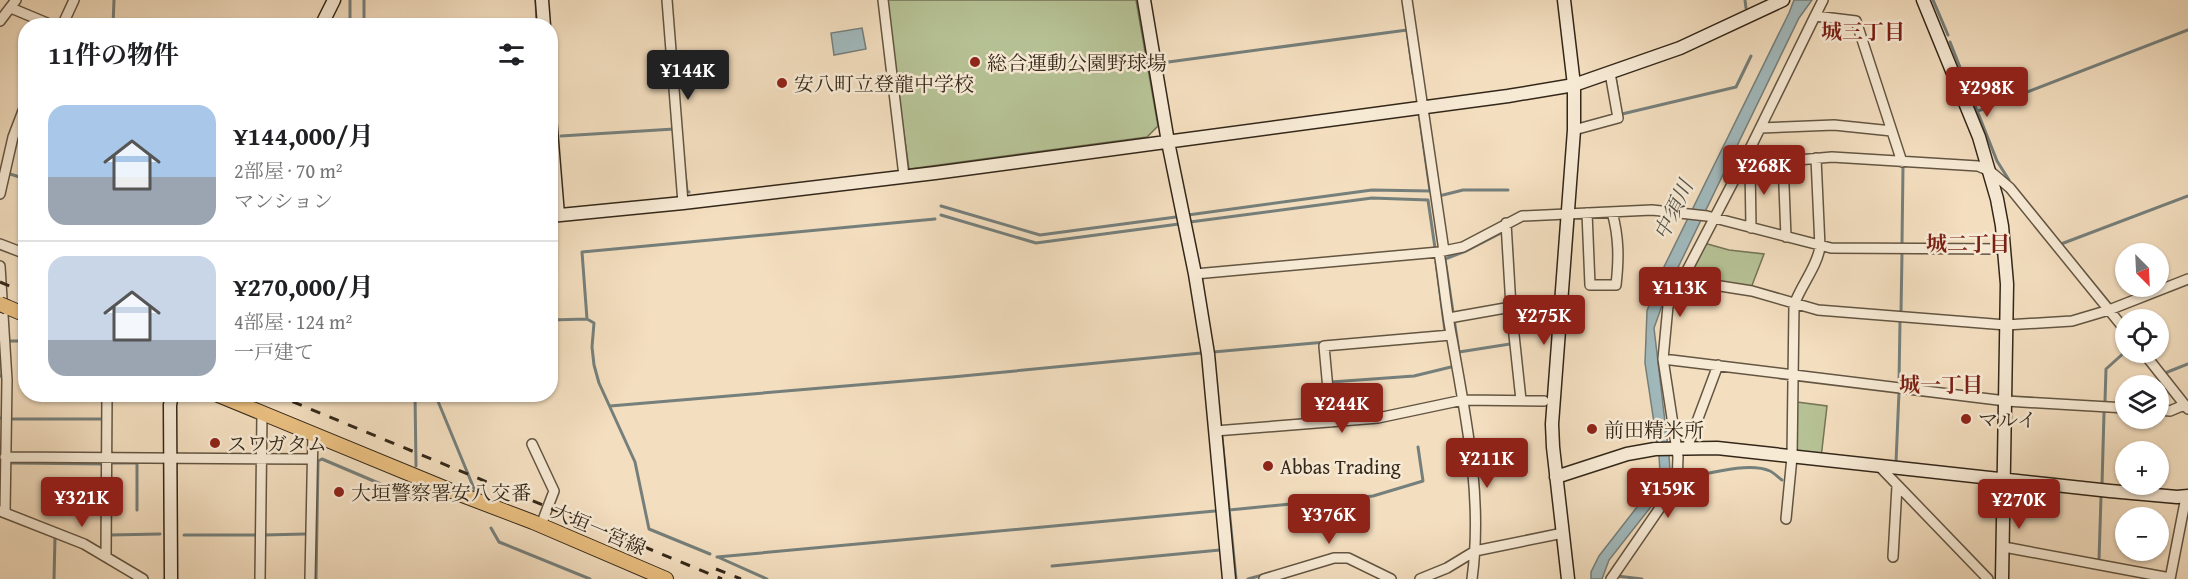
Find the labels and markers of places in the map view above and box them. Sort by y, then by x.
place label: 総合運動公園野球場 [987,48,1167,77]
pin: ¥144K [646,50,730,101]
marker: 総合運動公園野球場 [968,55,982,69]
pin: ¥298K [1945,67,2029,118]
place label: 安八町立登龍中学校 [794,69,974,98]
marker: 安八町立登龍中学校 [775,76,789,90]
pin: ¥268K [1722,145,1806,196]
pin: ¥113K [1638,267,1722,318]
pin: ¥275K [1502,295,1586,346]
pin: ¥244K [1300,383,1384,434]
place label: マルイ [1978,405,2037,434]
marker: マルイ [1959,412,1973,426]
place label: 前田精米所 [1604,415,1704,444]
marker: 前田精米所 [1585,422,1599,436]
place label: スワガタム [227,429,327,458]
marker: スワガタム [208,436,222,450]
pin: ¥211K [1445,438,1529,489]
place label: Abbas Trading [1280,452,1401,481]
marker: Abbas Trading [1261,459,1275,473]
pin: ¥159K [1626,468,1710,519]
pin: ¥321K [40,477,124,528]
place label: 大垣警察署安八交番 [351,478,531,507]
pin: ¥270K [1977,479,2061,530]
marker: 大垣警察署安八交番 [332,485,346,499]
pin: ¥376K [1287,494,1371,545]

